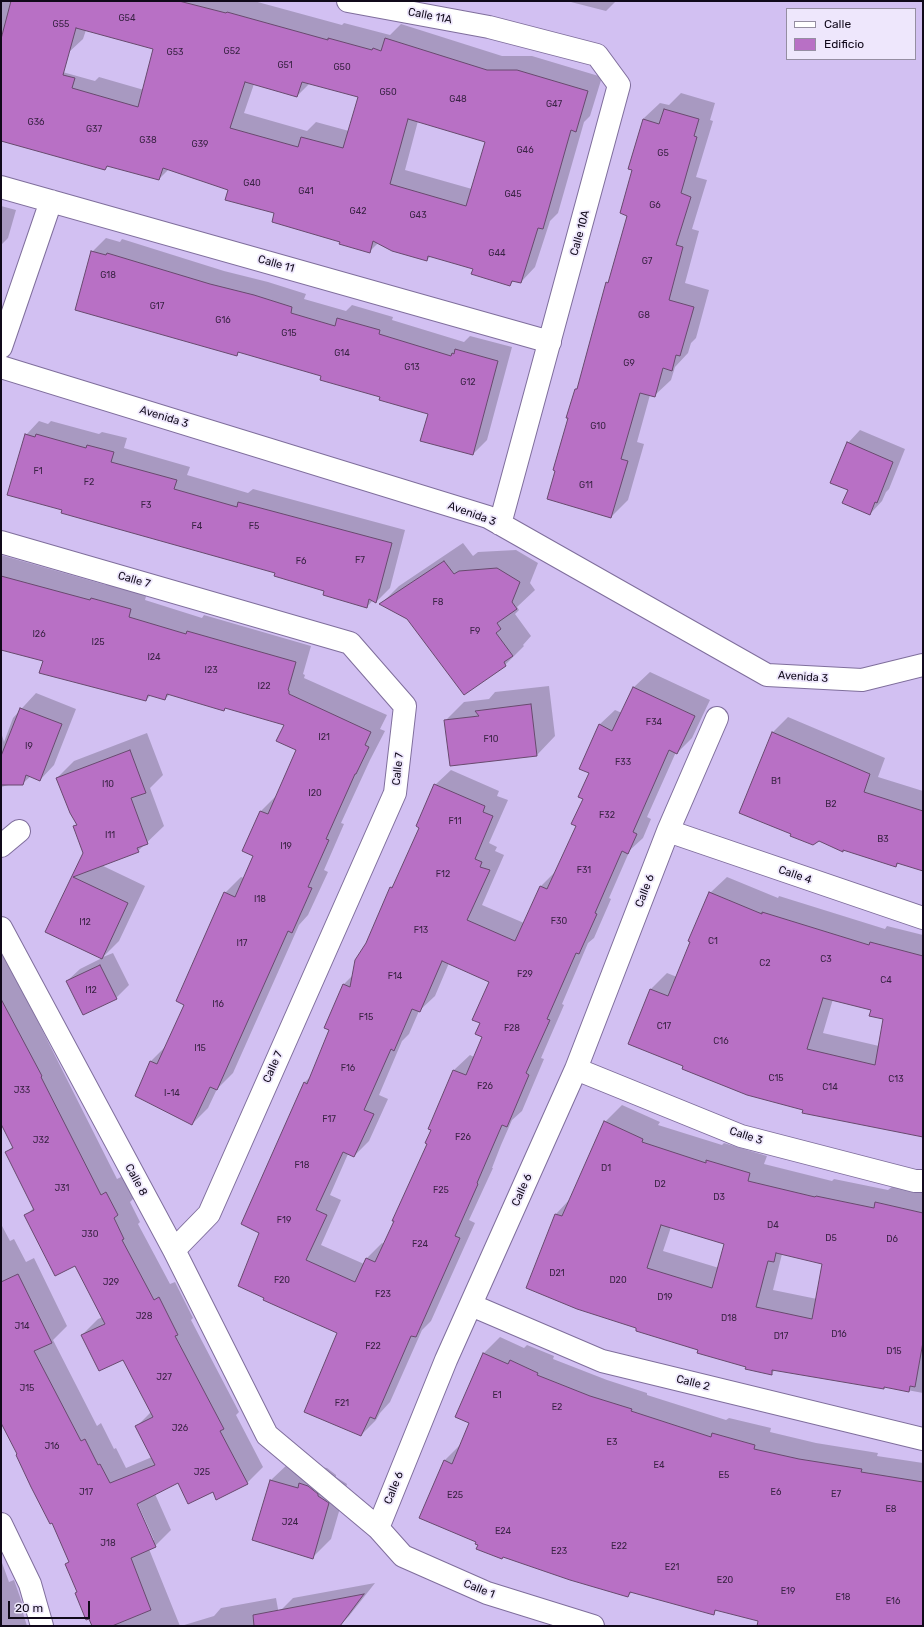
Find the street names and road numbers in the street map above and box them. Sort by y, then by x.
street label: Calle 11A [407,5,453,27]
street label: Calle 10A [568,209,592,257]
street label: Calle 11 [256,253,296,275]
street label: Avenida 3 [138,403,190,431]
street label: Avenida 3 [446,499,498,529]
street label: Calle 7 [116,569,152,591]
street label: Avenida 3 [777,669,829,685]
street label: Calle 7 [390,752,406,786]
street label: Calle 4 [777,863,813,887]
street label: Calle 6 [633,873,657,909]
street label: Calle 7 [260,1049,286,1085]
street label: Calle 3 [728,1124,764,1148]
street label: Calle 8 [122,1162,150,1198]
street label: Calle 6 [509,1172,535,1208]
street label: Calle 2 [675,1372,711,1394]
street label: Calle 6 [381,1470,407,1506]
street label: Calle 1 [462,1577,496,1601]

